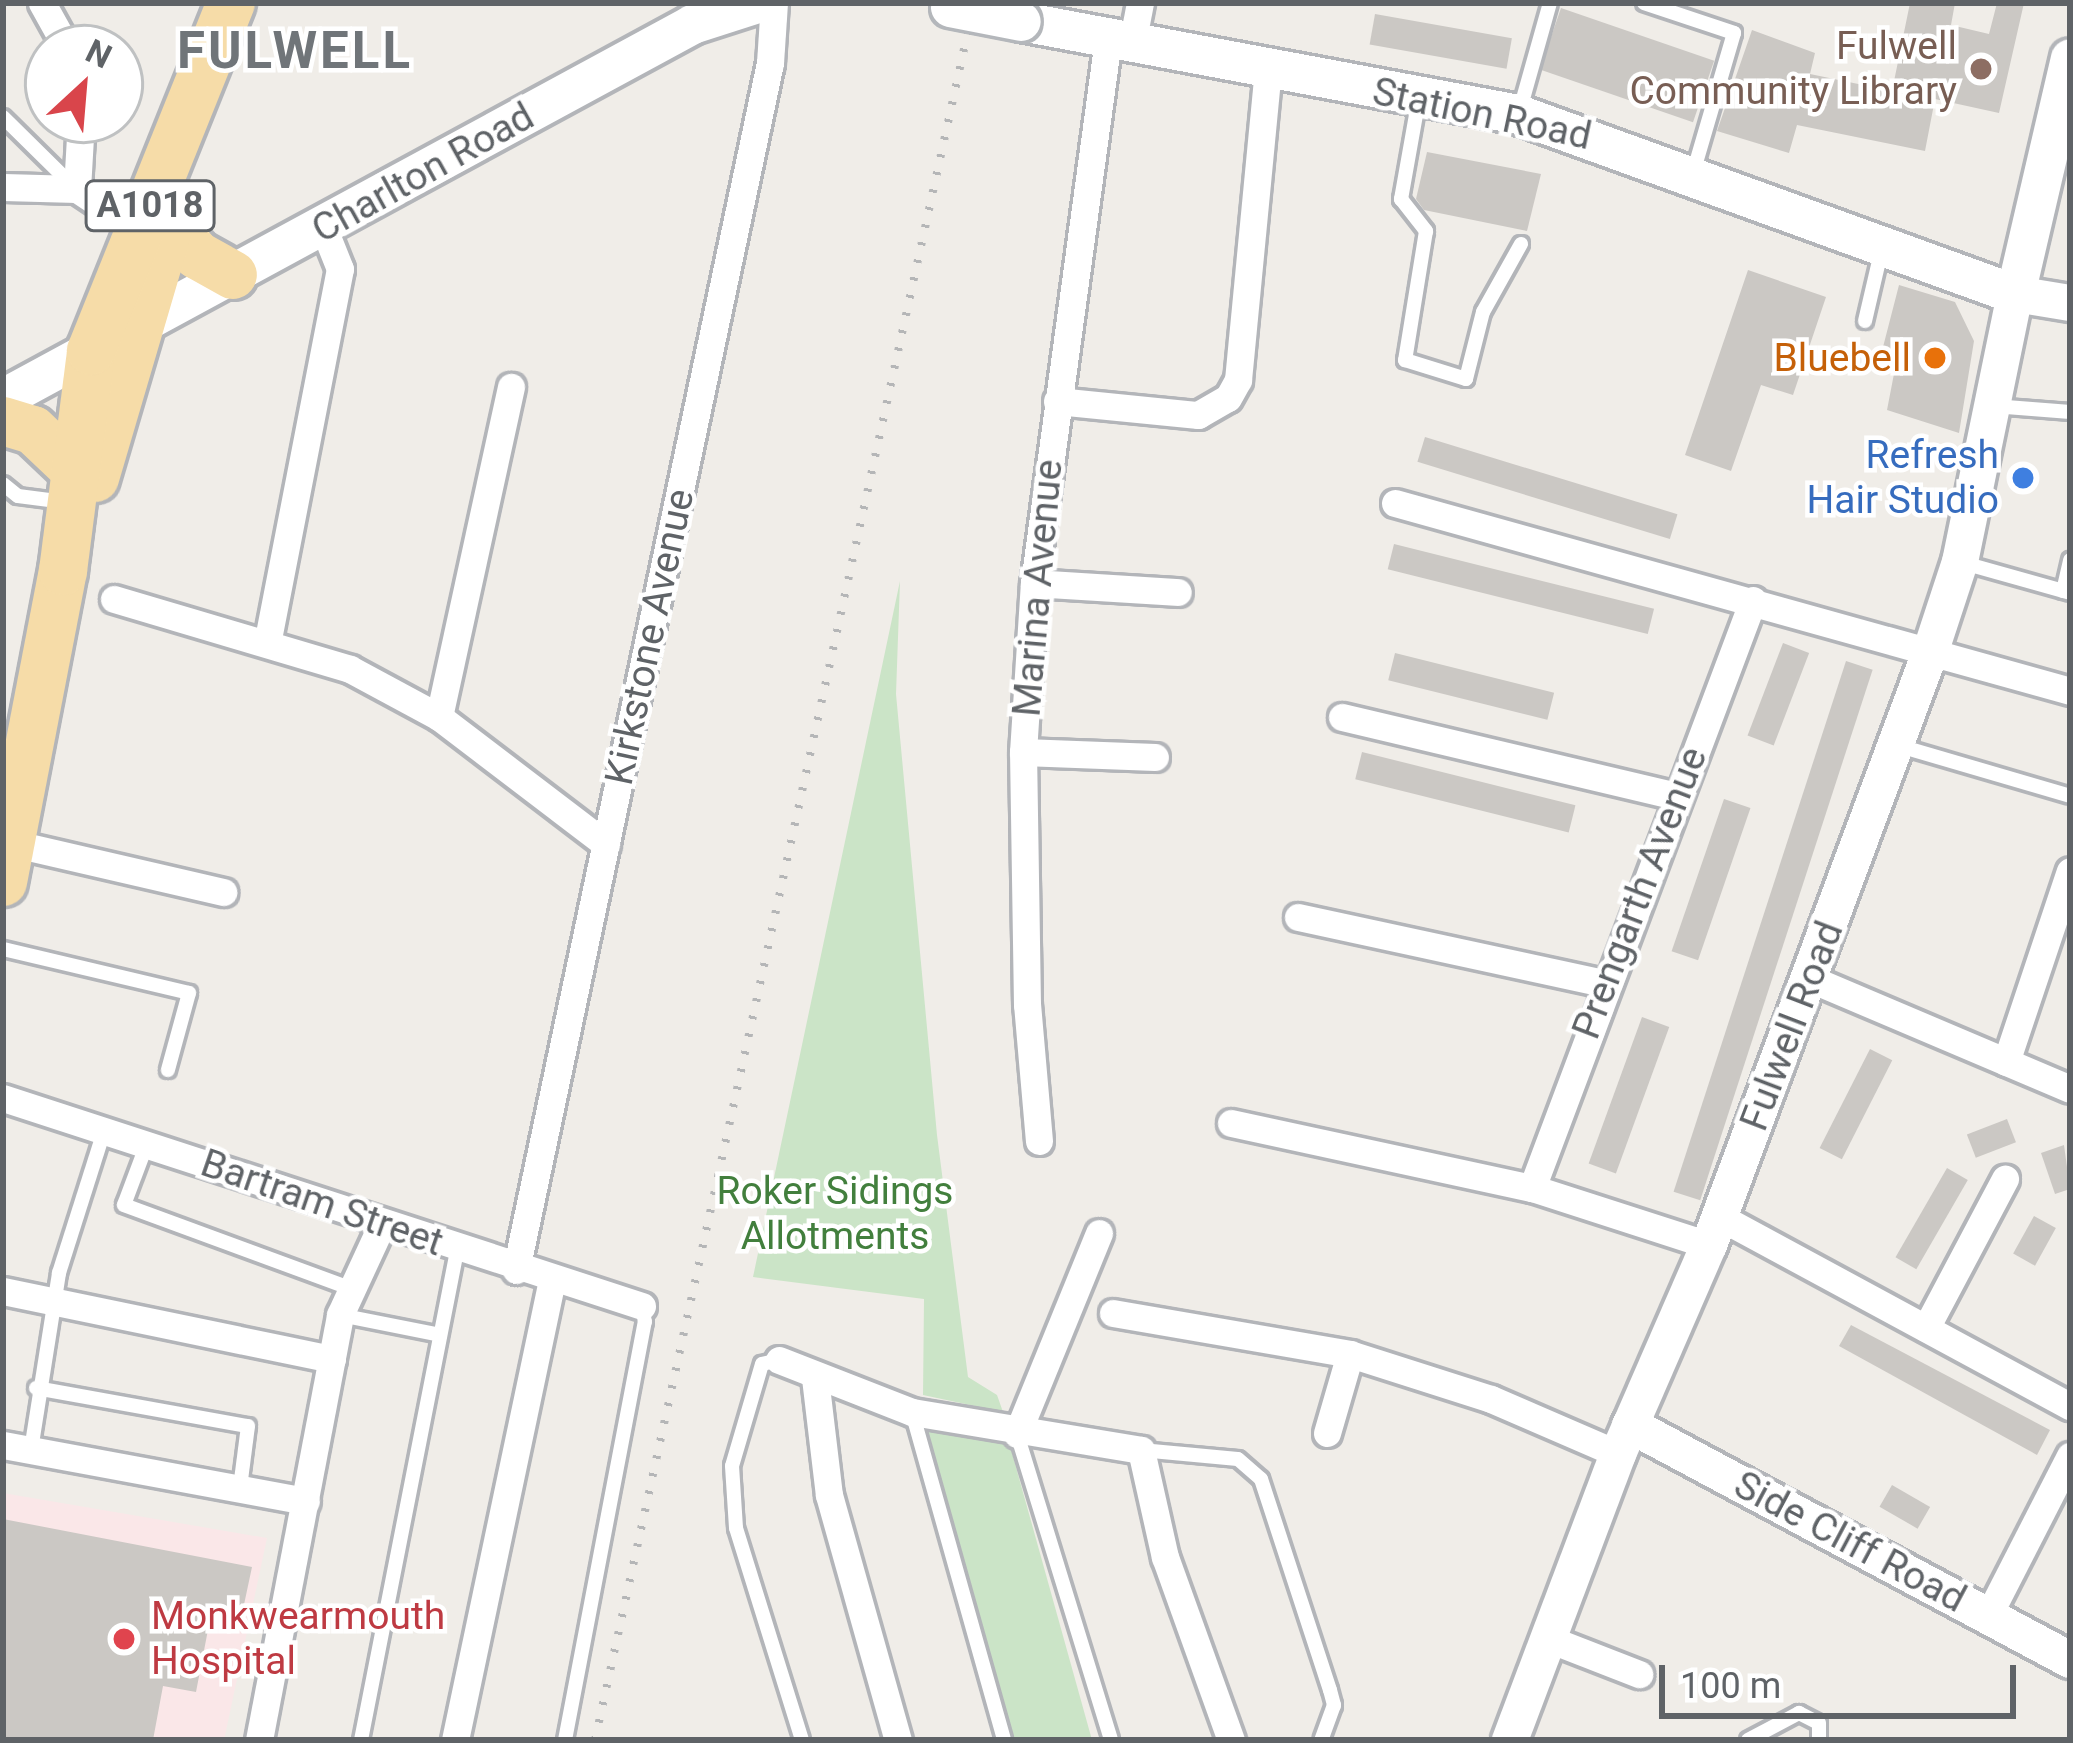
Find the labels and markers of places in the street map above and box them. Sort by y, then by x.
place label: Fulwell Community Library [1629,24,1957,115]
marker: Fulwell Community Library [1968,56,1994,82]
place label: Bluebell [1773,335,1911,381]
marker: Bluebell [1922,345,1948,371]
place label: Refresh Hair Studio [1806,433,1999,524]
marker: Refresh Hair Studio [2010,465,2036,491]
place label: Monkwearmouth Hospital [151,1594,445,1685]
marker: Monkwearmouth Hospital [108,1623,140,1655]

